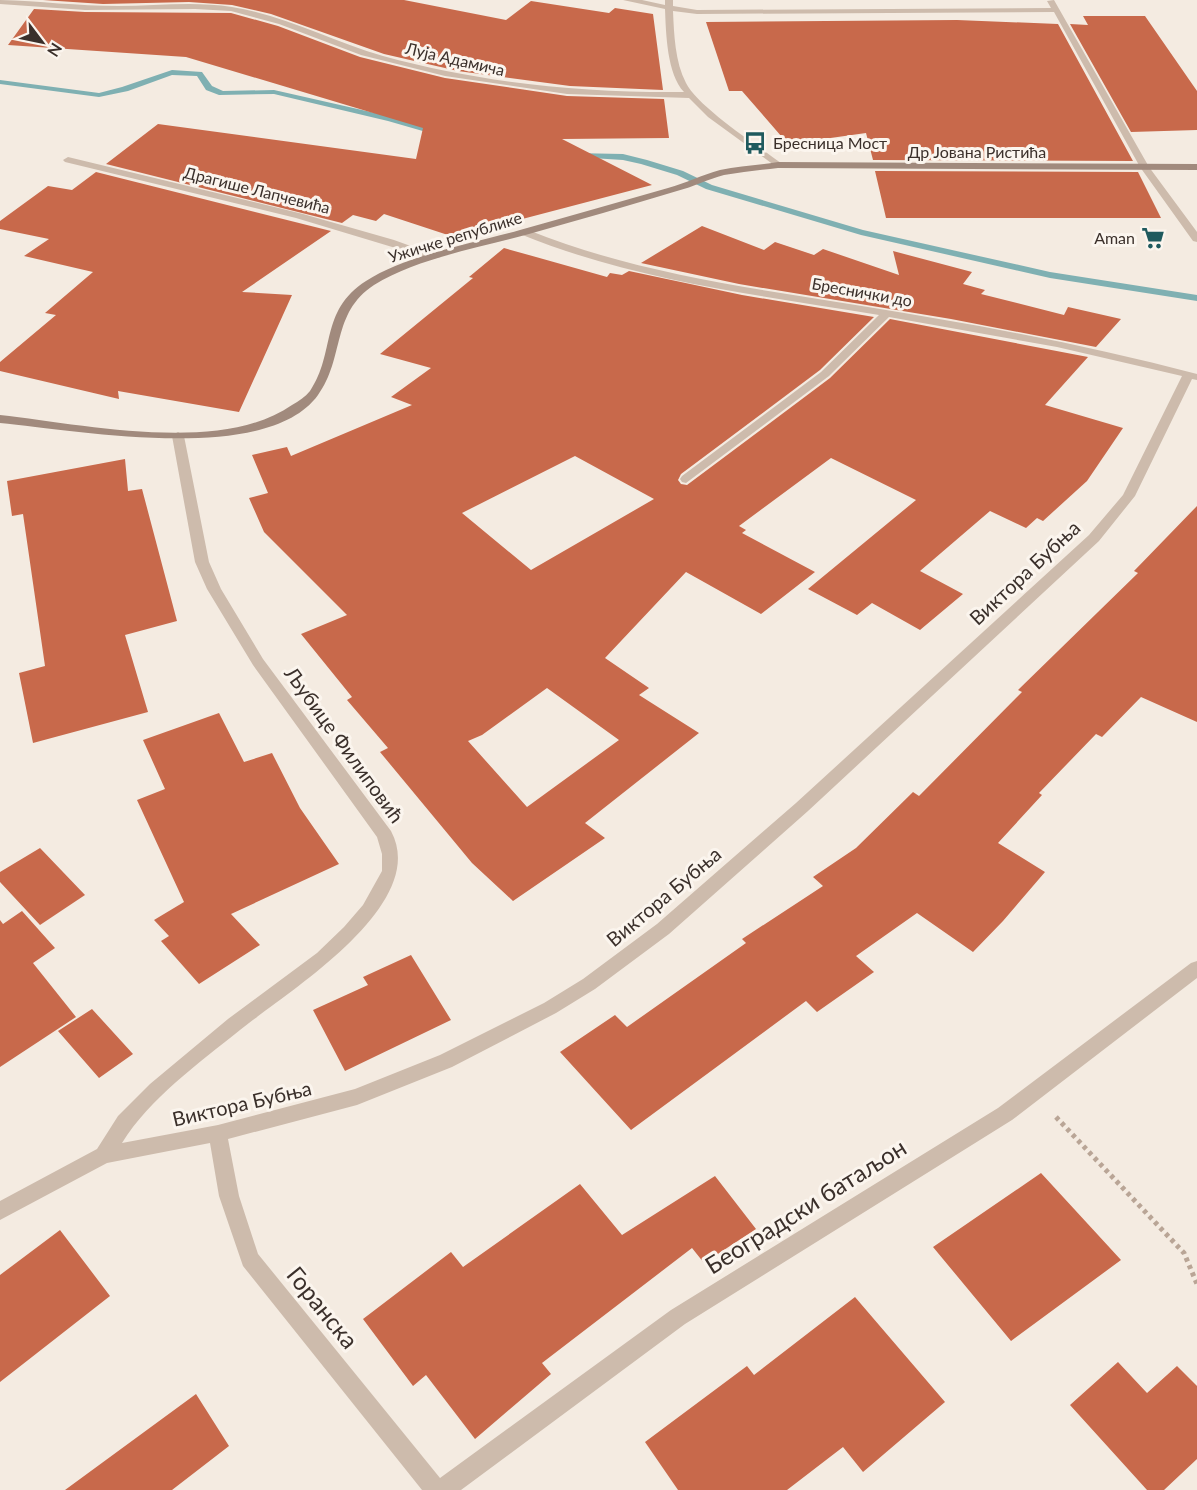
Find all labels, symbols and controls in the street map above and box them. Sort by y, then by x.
north arrow [12,12,72,72]
street label: Луја Адамича [403,38,506,79]
text: N [44,40,66,60]
bus stop icon: Бресница Мост [742,130,768,156]
place label: Бресница Мост [773,133,887,152]
street label: Др Јована Ристића [908,142,1046,161]
street label: Драгише Лапчевића [182,162,332,217]
street label: Ужичке републике [386,207,524,266]
supermarket icon: Aman [1140,225,1166,251]
place label: Aman [1094,228,1135,247]
street label: Бреснички до [810,273,914,310]
street label: Виктора Бубња [964,515,1084,629]
street label: Љубице Филиповић [280,661,409,827]
street label: Виктора Бубња [601,841,725,951]
street label: Виктора Бубња [170,1075,314,1131]
street label: Београдски батаљон [699,1132,911,1279]
street label: Горанска [281,1260,365,1354]

